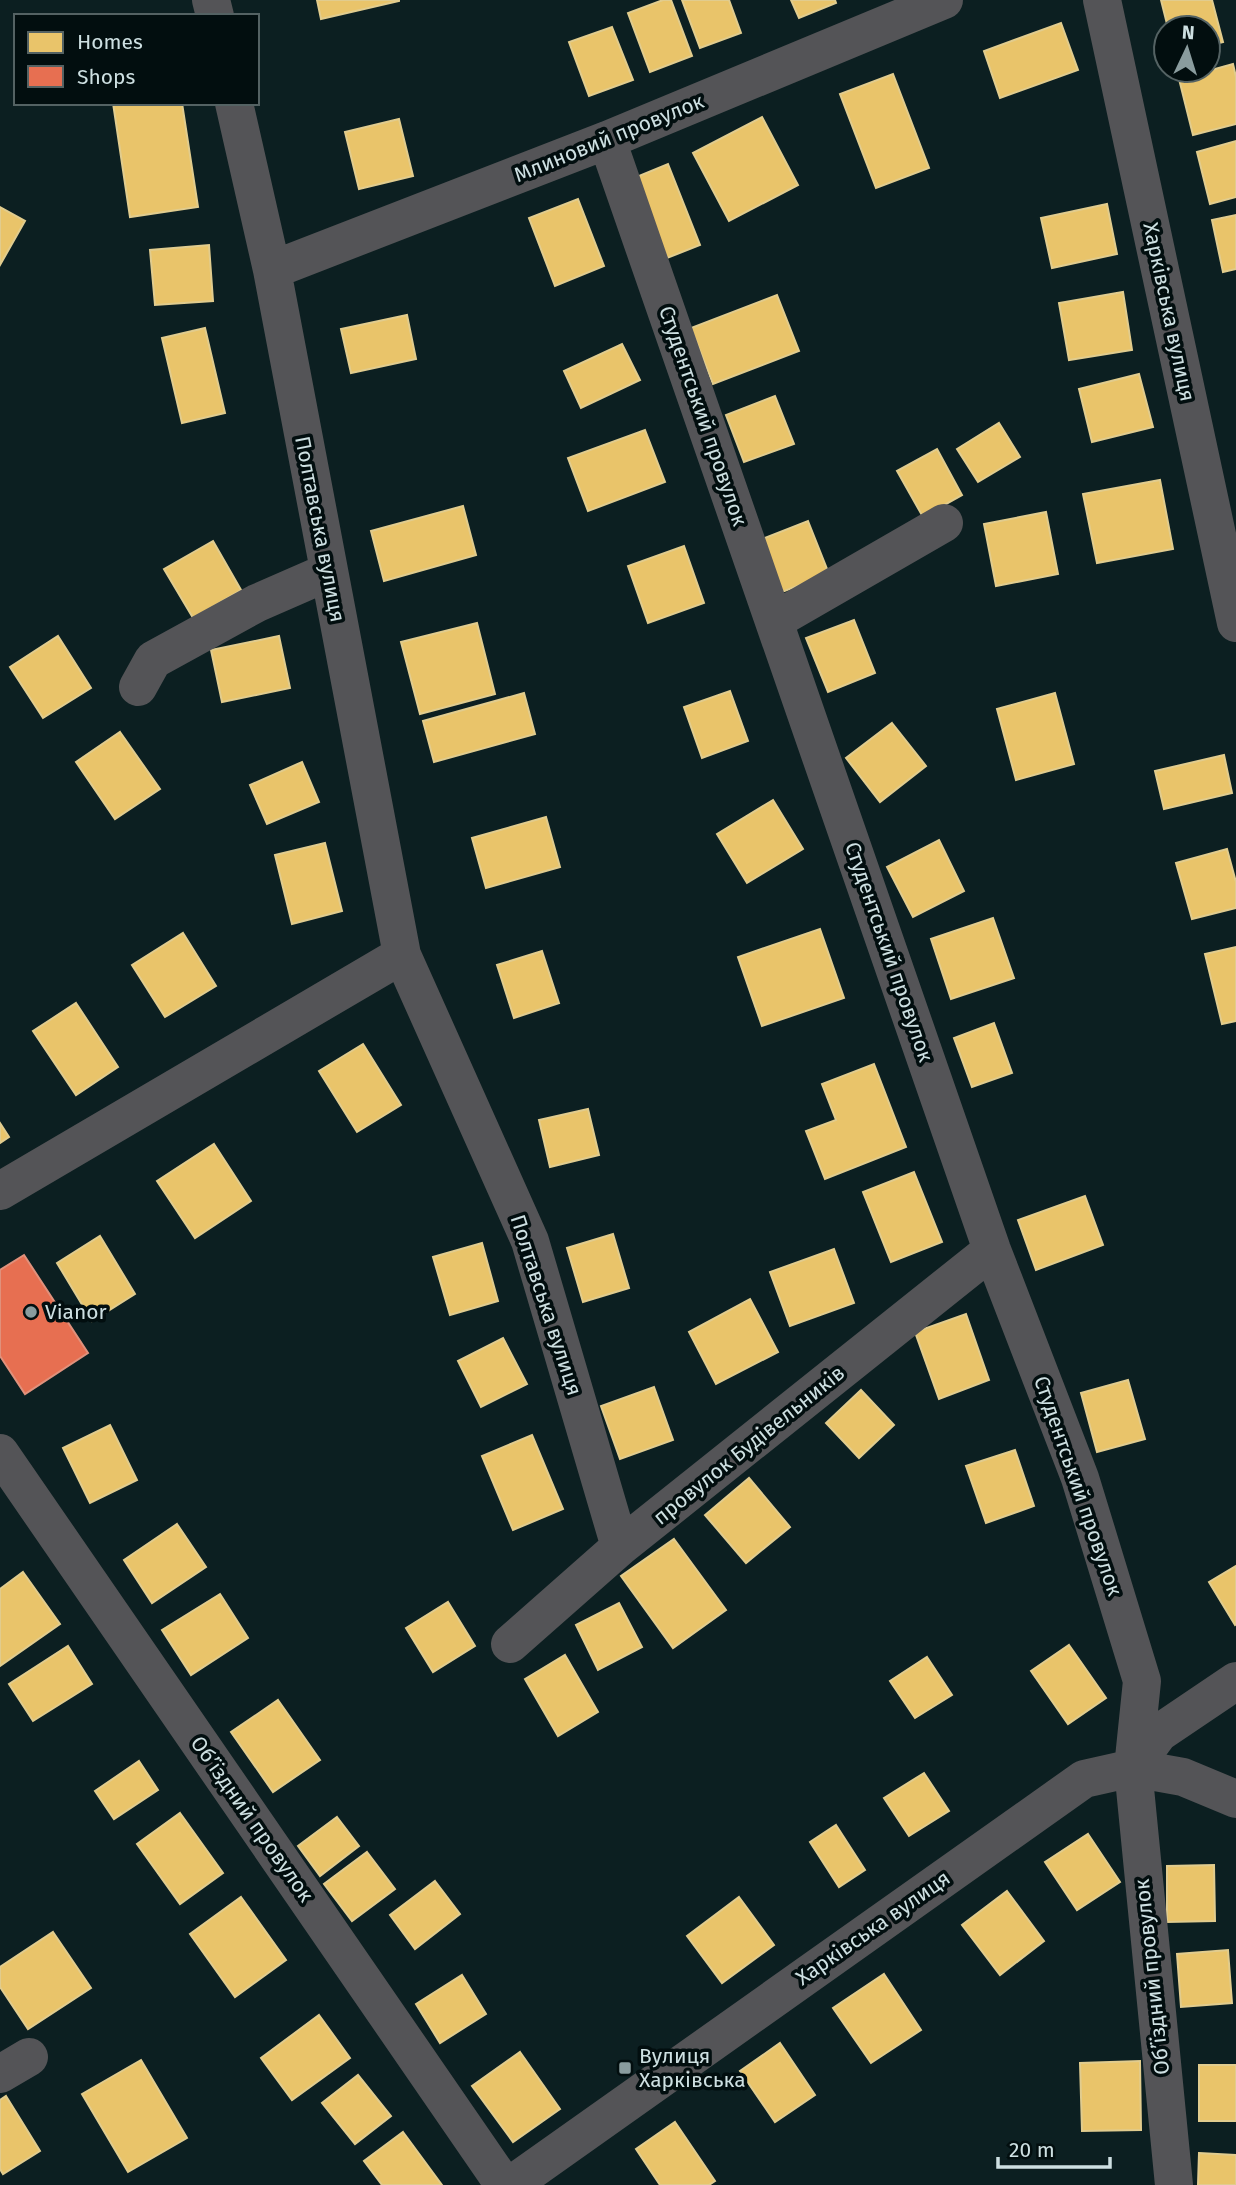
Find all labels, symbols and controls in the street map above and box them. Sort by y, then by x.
legend [14,14,259,105]
north arrow [1152,14,1222,84]
text: N [1181,21,1195,44]
text: Homes [77,29,143,55]
text: Shops [77,64,135,90]
street label: Млиновий провулок [510,88,708,188]
street label: Харківська вулиця [1137,220,1201,404]
street label: Студентський провулок [653,302,753,530]
street label: Полтавська вулиця [289,434,351,624]
street label: Студентський провулок [839,838,939,1066]
street label: Полтавська вулиця [504,1211,588,1399]
place label: Vianor [45,1299,107,1325]
marker: Vianor [23,1304,39,1320]
street label: провулок Будівельників [648,1360,850,1530]
street label: Студентський провулок [1028,1372,1128,1600]
street label: Обʼїздний провулок [185,1731,319,1907]
street label: Харківська вулиця [791,1865,955,1991]
street label: Обʼїздний провулок [1129,1878,1175,2076]
place label: Вулиця Харківська [639,2043,746,2093]
marker: Вулиця Харківська [617,2060,633,2076]
scale bar [998,2126,1110,2170]
text: 20 m [1009,2137,1055,2163]

